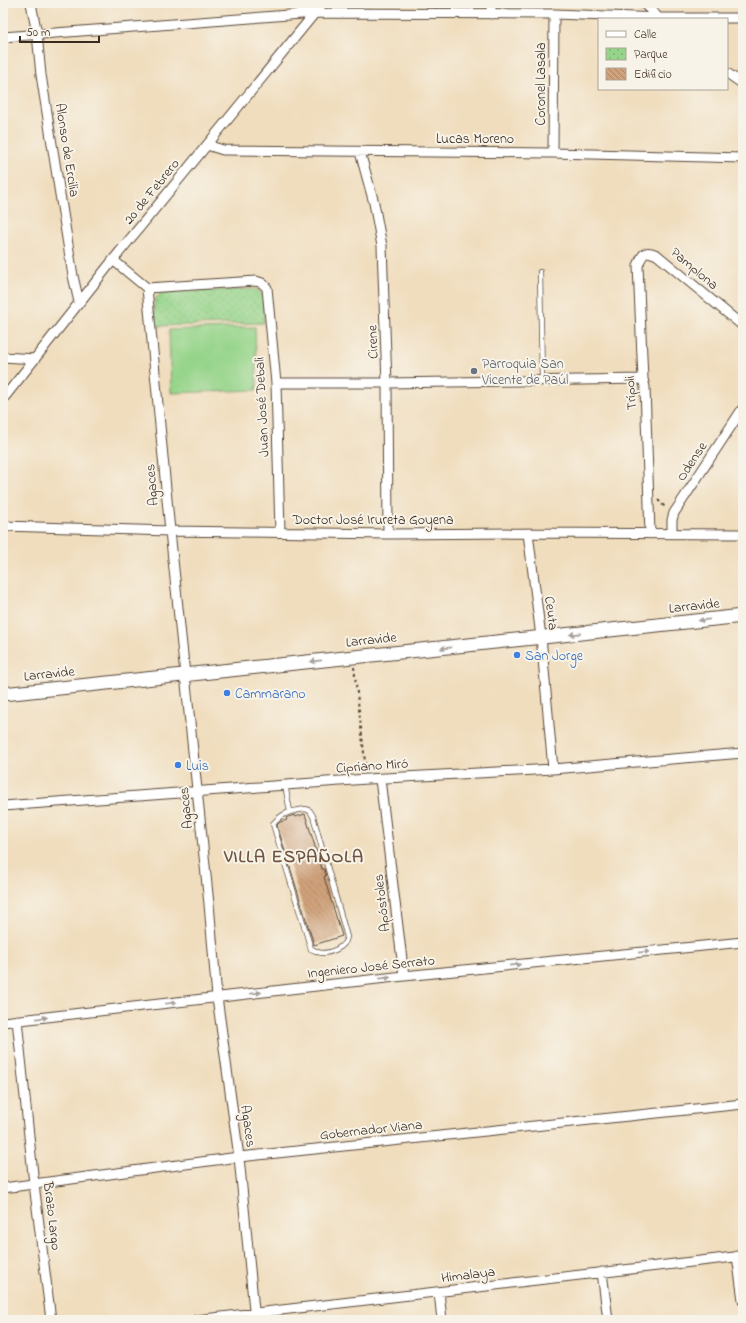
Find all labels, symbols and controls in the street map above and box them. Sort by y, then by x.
scale bar [20,18,99,44]
legend [598,18,728,90]
text: 50 m [26,24,50,42]
text: Calle [634,26,657,44]
street label: Coronel Lasala [531,43,552,125]
text: Parque [634,46,668,64]
text: Edificio [634,66,672,84]
street label: Alonso de Ercilia [49,102,84,199]
street label: Lucas Moreno [436,129,514,150]
street label: 20 de Febrero [119,155,185,229]
street label: Pamplona [665,243,723,296]
street label: Cirene [362,324,385,359]
place label: Parroquia San Vicente de Paúl [481,354,568,391]
street label: Juan José Debali [249,356,276,457]
marker: Parroquia San Vicente de Paúl [469,366,479,376]
street label: Trípoli [620,375,643,411]
street label: Odense [672,437,713,486]
street label: Agaces [140,463,166,507]
street label: Doctor José Irureta Goyena [291,510,454,532]
street label: Larravide [668,593,721,620]
street label: Ceuta [538,595,563,631]
one-way arrow [698,617,710,623]
street label: Larravide [345,627,398,654]
one-way arrow [569,630,581,637]
one-way arrow [440,644,452,651]
place label: San Jorge [525,646,584,668]
marker: San Jorge [512,650,522,660]
one-way arrow [310,658,322,665]
street label: Larravide [23,661,76,688]
place label: Cammarano [235,684,306,705]
marker: Cammarano [222,688,232,698]
street label: Cipriano Miró [335,753,409,780]
place label: Luis [186,756,209,777]
marker: Luis [173,760,183,770]
street label: Agaces [174,786,200,830]
district label: VILLA ESPAÑOLA [223,845,364,871]
street label: Apóstoles [369,873,396,933]
one-way arrow [638,949,650,955]
street label: Ingeniero José Serrato [306,950,436,986]
one-way arrow [509,962,521,968]
one-way arrow [379,975,391,982]
one-way arrow [250,990,262,996]
one-way arrow [165,999,177,1006]
one-way arrow [36,1015,48,1021]
street label: Agaces [233,1104,261,1149]
street label: Gobernador Viana [319,1115,423,1146]
street label: Brazo Largo [36,1180,66,1252]
street label: Himalaya [440,1262,497,1290]

